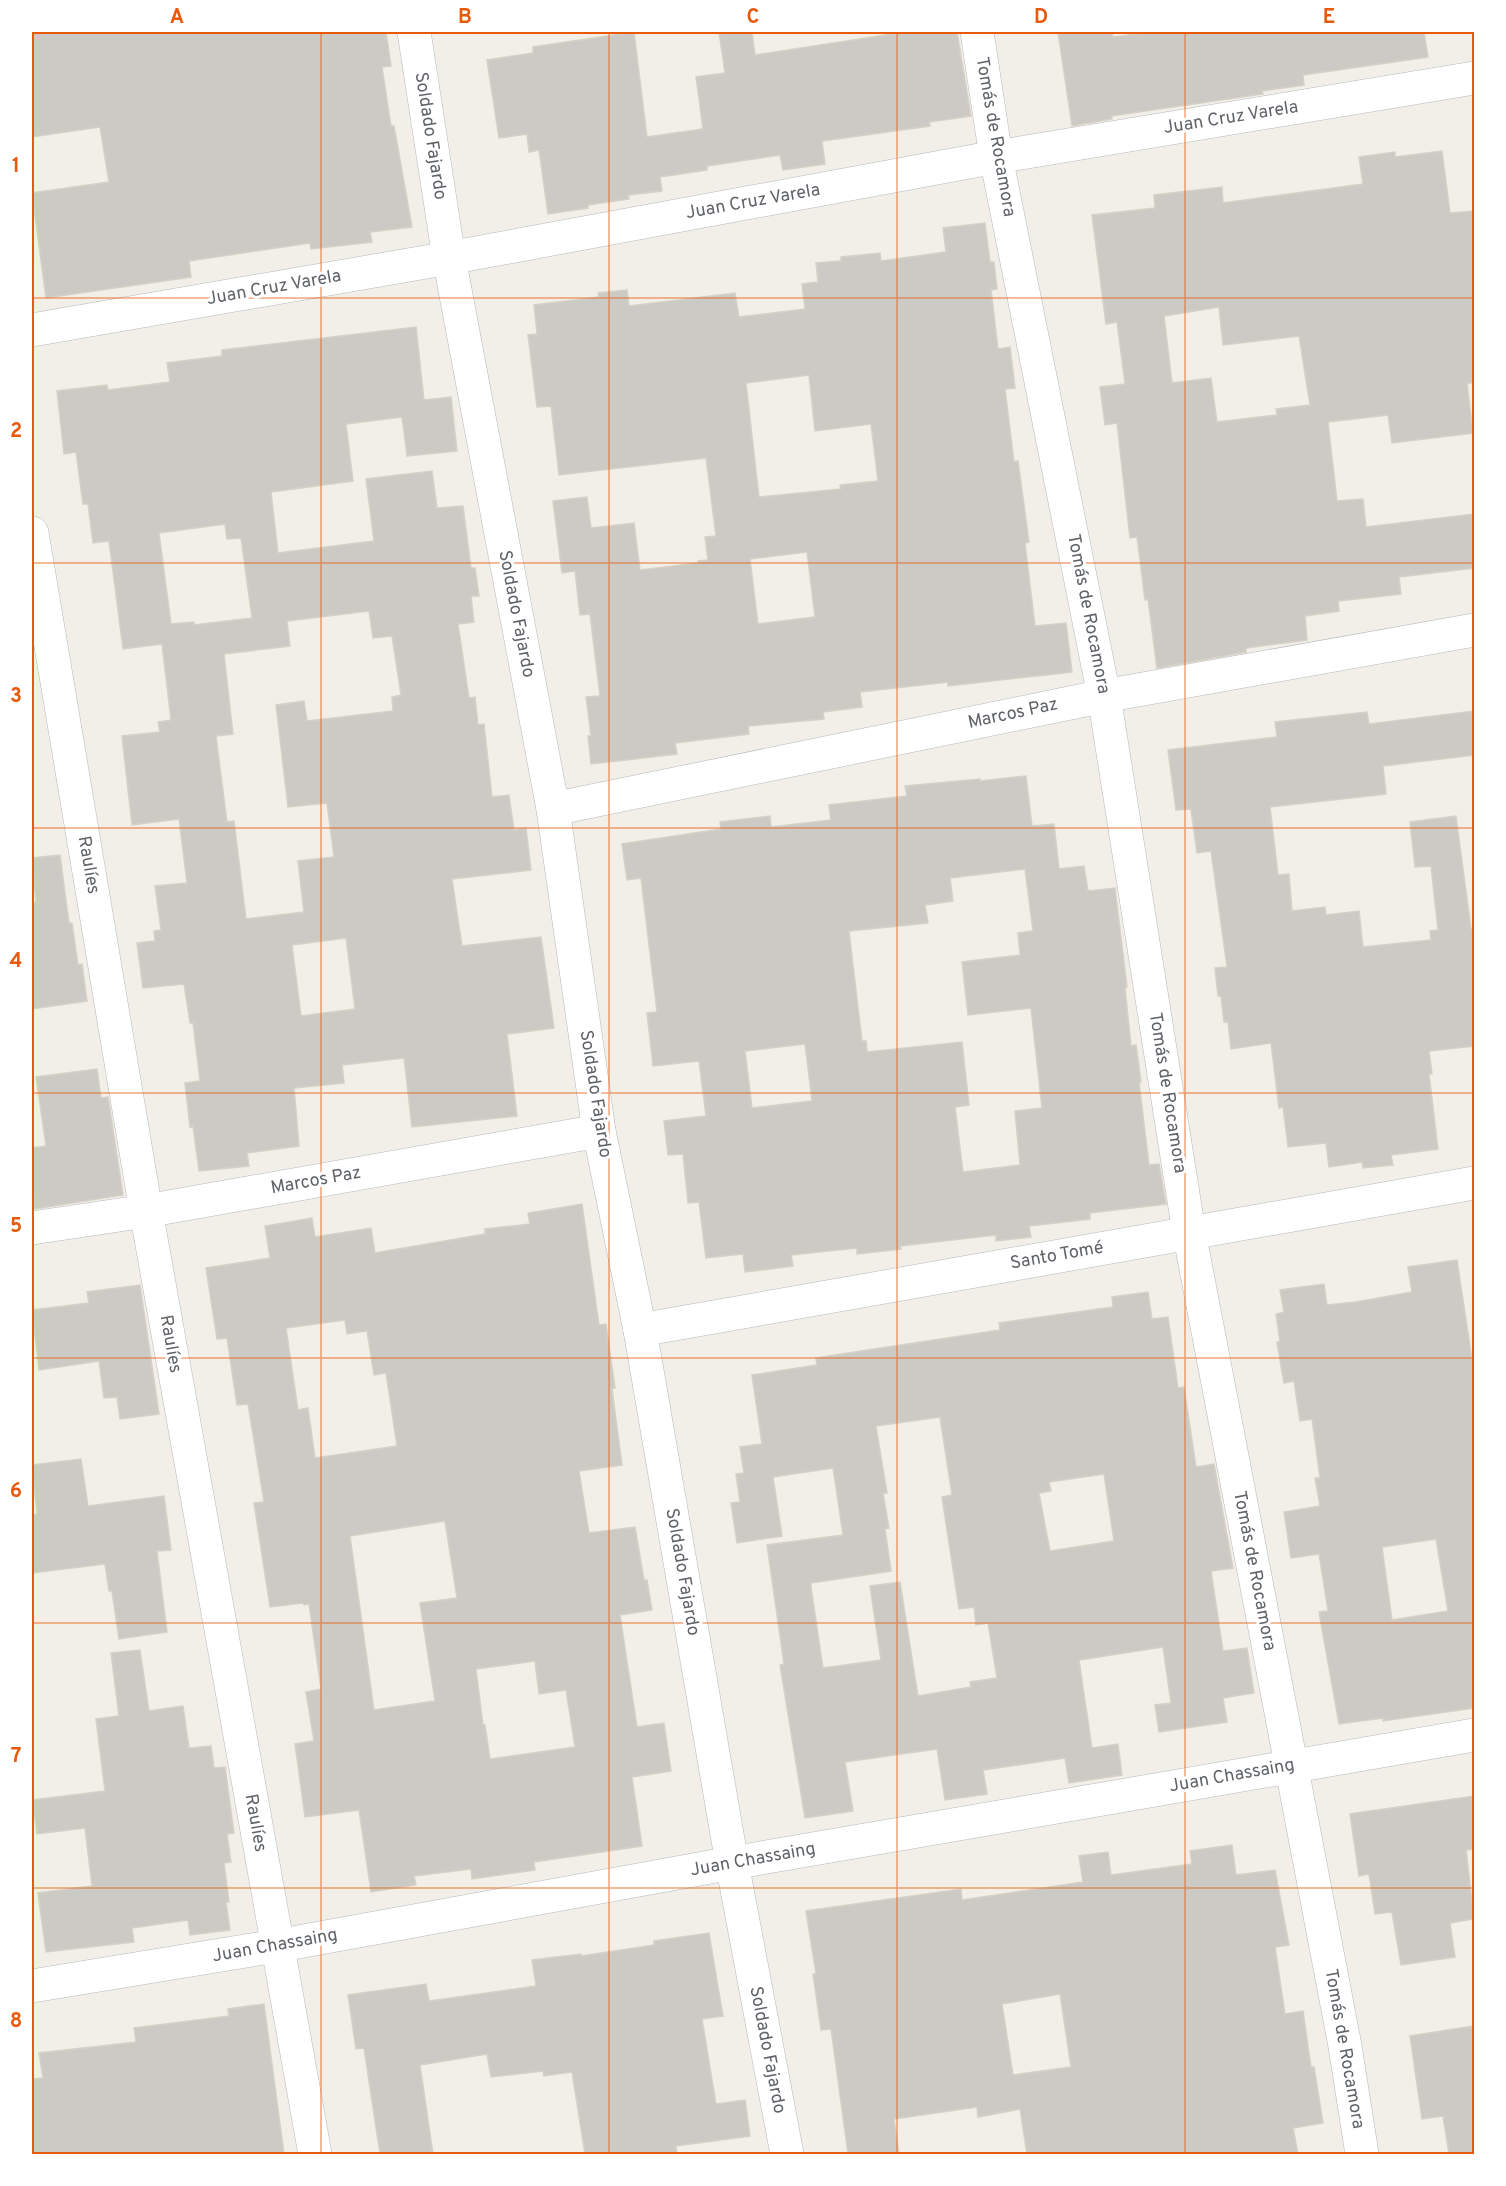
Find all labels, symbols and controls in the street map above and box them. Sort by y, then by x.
text: A [170,5,184,31]
text: B [458,5,472,31]
text: C [747,5,759,31]
text: D [1034,5,1048,31]
text: E [1323,5,1335,31]
street label: Tomás de Rocamora [970,55,1020,219]
street label: Soldado Fajardo [409,70,451,202]
street label: Juan Cruz Varela [1162,96,1300,140]
text: 1 [12,154,20,180]
street label: Juan Cruz Varela [684,179,822,225]
street label: Juan Cruz Varela [205,265,343,311]
text: 2 [10,419,22,445]
street label: Tomás de Rocamora [1061,532,1115,696]
street label: Soldado Fajardo [492,548,540,680]
text: 3 [10,684,22,710]
street label: Marcos Paz [966,693,1060,735]
street label: Raulíes [72,834,104,896]
text: 4 [10,949,22,975]
street label: Tomás de Rocamora [1143,1011,1191,1175]
street label: Soldado Fajardo [574,1028,616,1160]
street label: Marcos Paz [269,1162,363,1200]
text: 5 [10,1214,22,1240]
street label: Santo Tomé [1008,1236,1106,1276]
street label: Raulíes [154,1313,186,1375]
text: 6 [10,1479,22,1505]
street label: Tomás de Rocamora [1227,1489,1281,1653]
street label: Soldado Fajardo [659,1506,705,1638]
text: 7 [11,1744,21,1770]
street label: Juan Chassaing [1168,1754,1296,1798]
street label: Raulíes [239,1792,271,1854]
street label: Juan Chassaing [689,1838,817,1882]
street label: Juan Chassaing [211,1924,339,1968]
street label: Tomás de Rocamora [1319,1967,1369,2131]
street label: Soldado Fajardo [743,1984,791,2116]
text: 8 [10,2009,22,2035]

